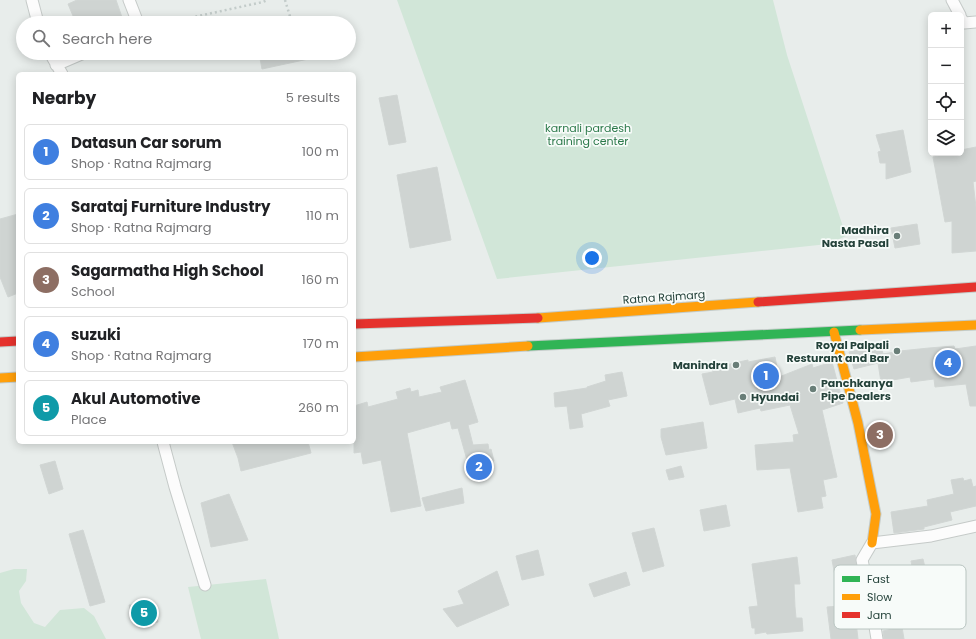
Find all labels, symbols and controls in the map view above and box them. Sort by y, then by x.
map controls [928,12,964,156]
button: + [928,12,964,48]
search box [16,16,356,60]
icon: search [30,27,52,49]
text: Search here [62,28,152,49]
button: − [928,48,964,84]
button: locate [928,84,964,120]
text: Nearby [32,86,96,110]
text: 5 results [286,88,340,107]
park label: karnali pardesh training center [545,120,631,149]
button: layers [928,120,964,156]
text: Datasun Car sorum [71,132,222,153]
text: 1 [44,142,48,161]
text: 100 m [302,142,339,161]
text: Shop · Ratna Rajmarg [71,154,212,173]
text: Sarataj Furniture Industry [71,196,270,217]
text: 2 [42,206,50,225]
text: 110 m [306,206,339,225]
text: Shop · Ratna Rajmarg [71,218,212,237]
place label: Madhira Nasta Pasal [822,222,889,251]
marker: Madhira Nasta Pasal [892,231,902,241]
your location [582,248,602,268]
text: Sagarmatha High School [71,260,264,281]
text: 3 [42,270,50,289]
text: 160 m [302,270,339,289]
text: School [71,282,115,301]
street label: Ratna Rajmarg [622,286,706,308]
text: suzuki [71,324,121,345]
text: 4 [42,334,50,353]
text: 170 m [303,334,339,353]
place label: Royal Palpali Resturant and Bar [787,337,889,366]
text: Shop · Ratna Rajmarg [71,346,212,365]
marker: Royal Palpali Resturant and Bar [892,346,902,356]
pin: 4 [935,348,961,378]
place label: Manindra [673,357,728,373]
marker: Manindra [731,360,741,370]
pin: 1 [753,361,779,391]
place label: Panchkanya Pipe Dealers [821,375,893,404]
marker: Panchkanya Pipe Dealers [808,384,818,394]
text: Akul Automotive [71,388,200,409]
place label: Hyundai [751,389,799,405]
marker: Hyundai [738,392,748,402]
text: 5 [42,398,50,417]
text: 260 m [298,398,339,417]
text: Place [71,410,106,429]
pin: 3 [867,420,893,450]
pin: 2 [466,452,492,482]
legend [834,565,966,629]
text: Fast [867,571,890,587]
text: Slow [867,589,892,605]
pin: 5 [131,598,157,628]
text: Jam [867,607,892,623]

